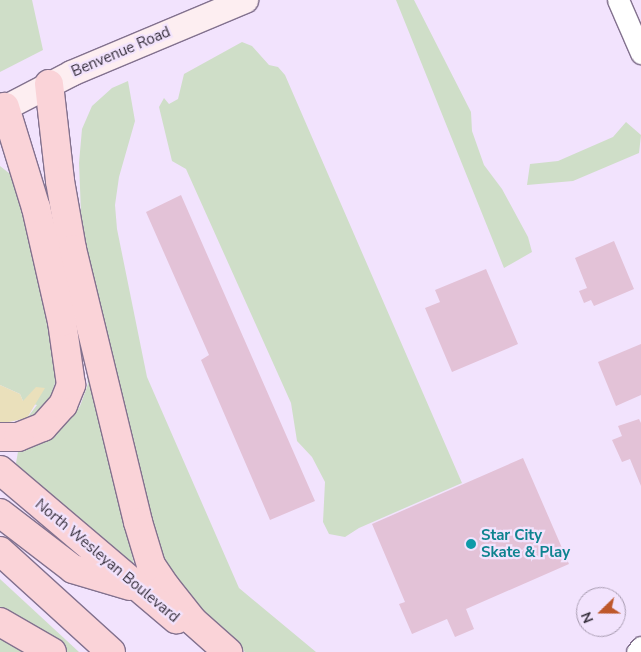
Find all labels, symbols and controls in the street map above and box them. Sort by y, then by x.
street label: Benvenue Road [69,23,173,81]
street label: North Wesleyan Boulevard [31,495,183,627]
place label: Star City Skate & Play [481,526,570,561]
marker: Star City Skate & Play [465,538,477,550]
north arrow [576,587,626,637]
text: N [577,609,598,626]

